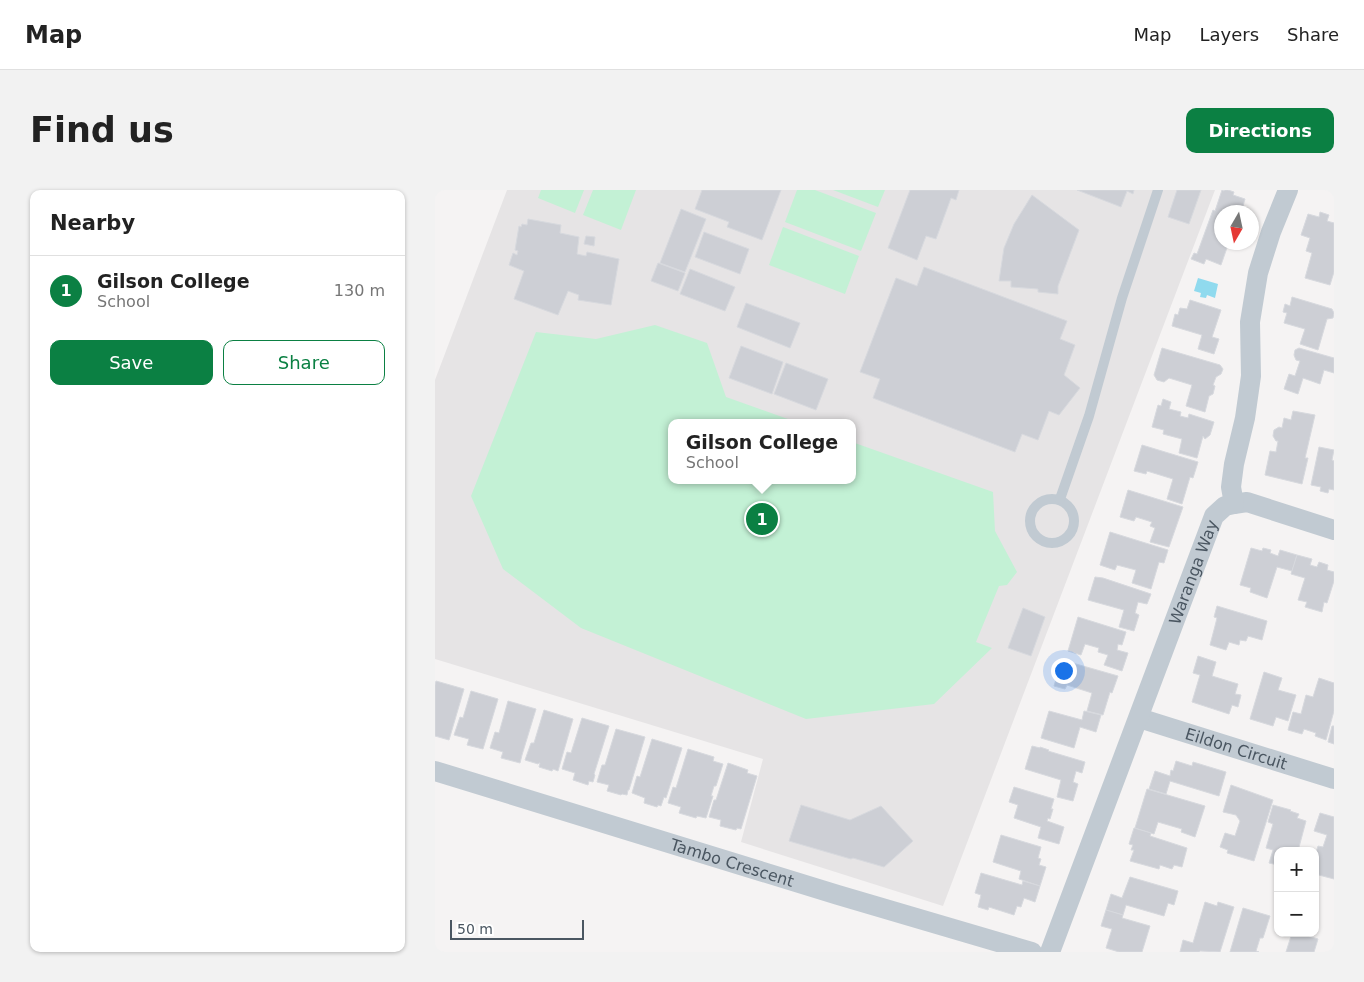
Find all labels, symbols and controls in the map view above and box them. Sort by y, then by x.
text: Map [25,21,82,49]
text: Map [1133,24,1171,45]
text: Layers [1199,24,1259,45]
text: Share [1287,24,1339,45]
button: Directions [1186,108,1334,153]
text: Find us [30,110,174,150]
north arrow [1214,205,1259,250]
text: Nearby [50,211,135,235]
text: Gilson College [97,270,250,292]
text: 1 [60,281,72,300]
text: 130 m [334,281,385,300]
text: School [97,292,150,311]
button: Save [50,340,213,385]
button: Share [223,340,385,385]
popup [668,419,856,484]
text: Gilson College [686,431,838,453]
text: School [686,453,739,472]
pin: 1 [746,500,778,538]
street label: Waranga Way [1165,517,1221,627]
your location [1051,658,1077,684]
street label: Eildon Circuit [1183,724,1290,773]
street label: Tambo Crescent [667,834,796,890]
map controls [1274,847,1319,937]
button: + [1274,847,1319,892]
button: − [1274,892,1319,937]
scale bar [450,917,584,940]
text: 50 m [457,921,493,937]

